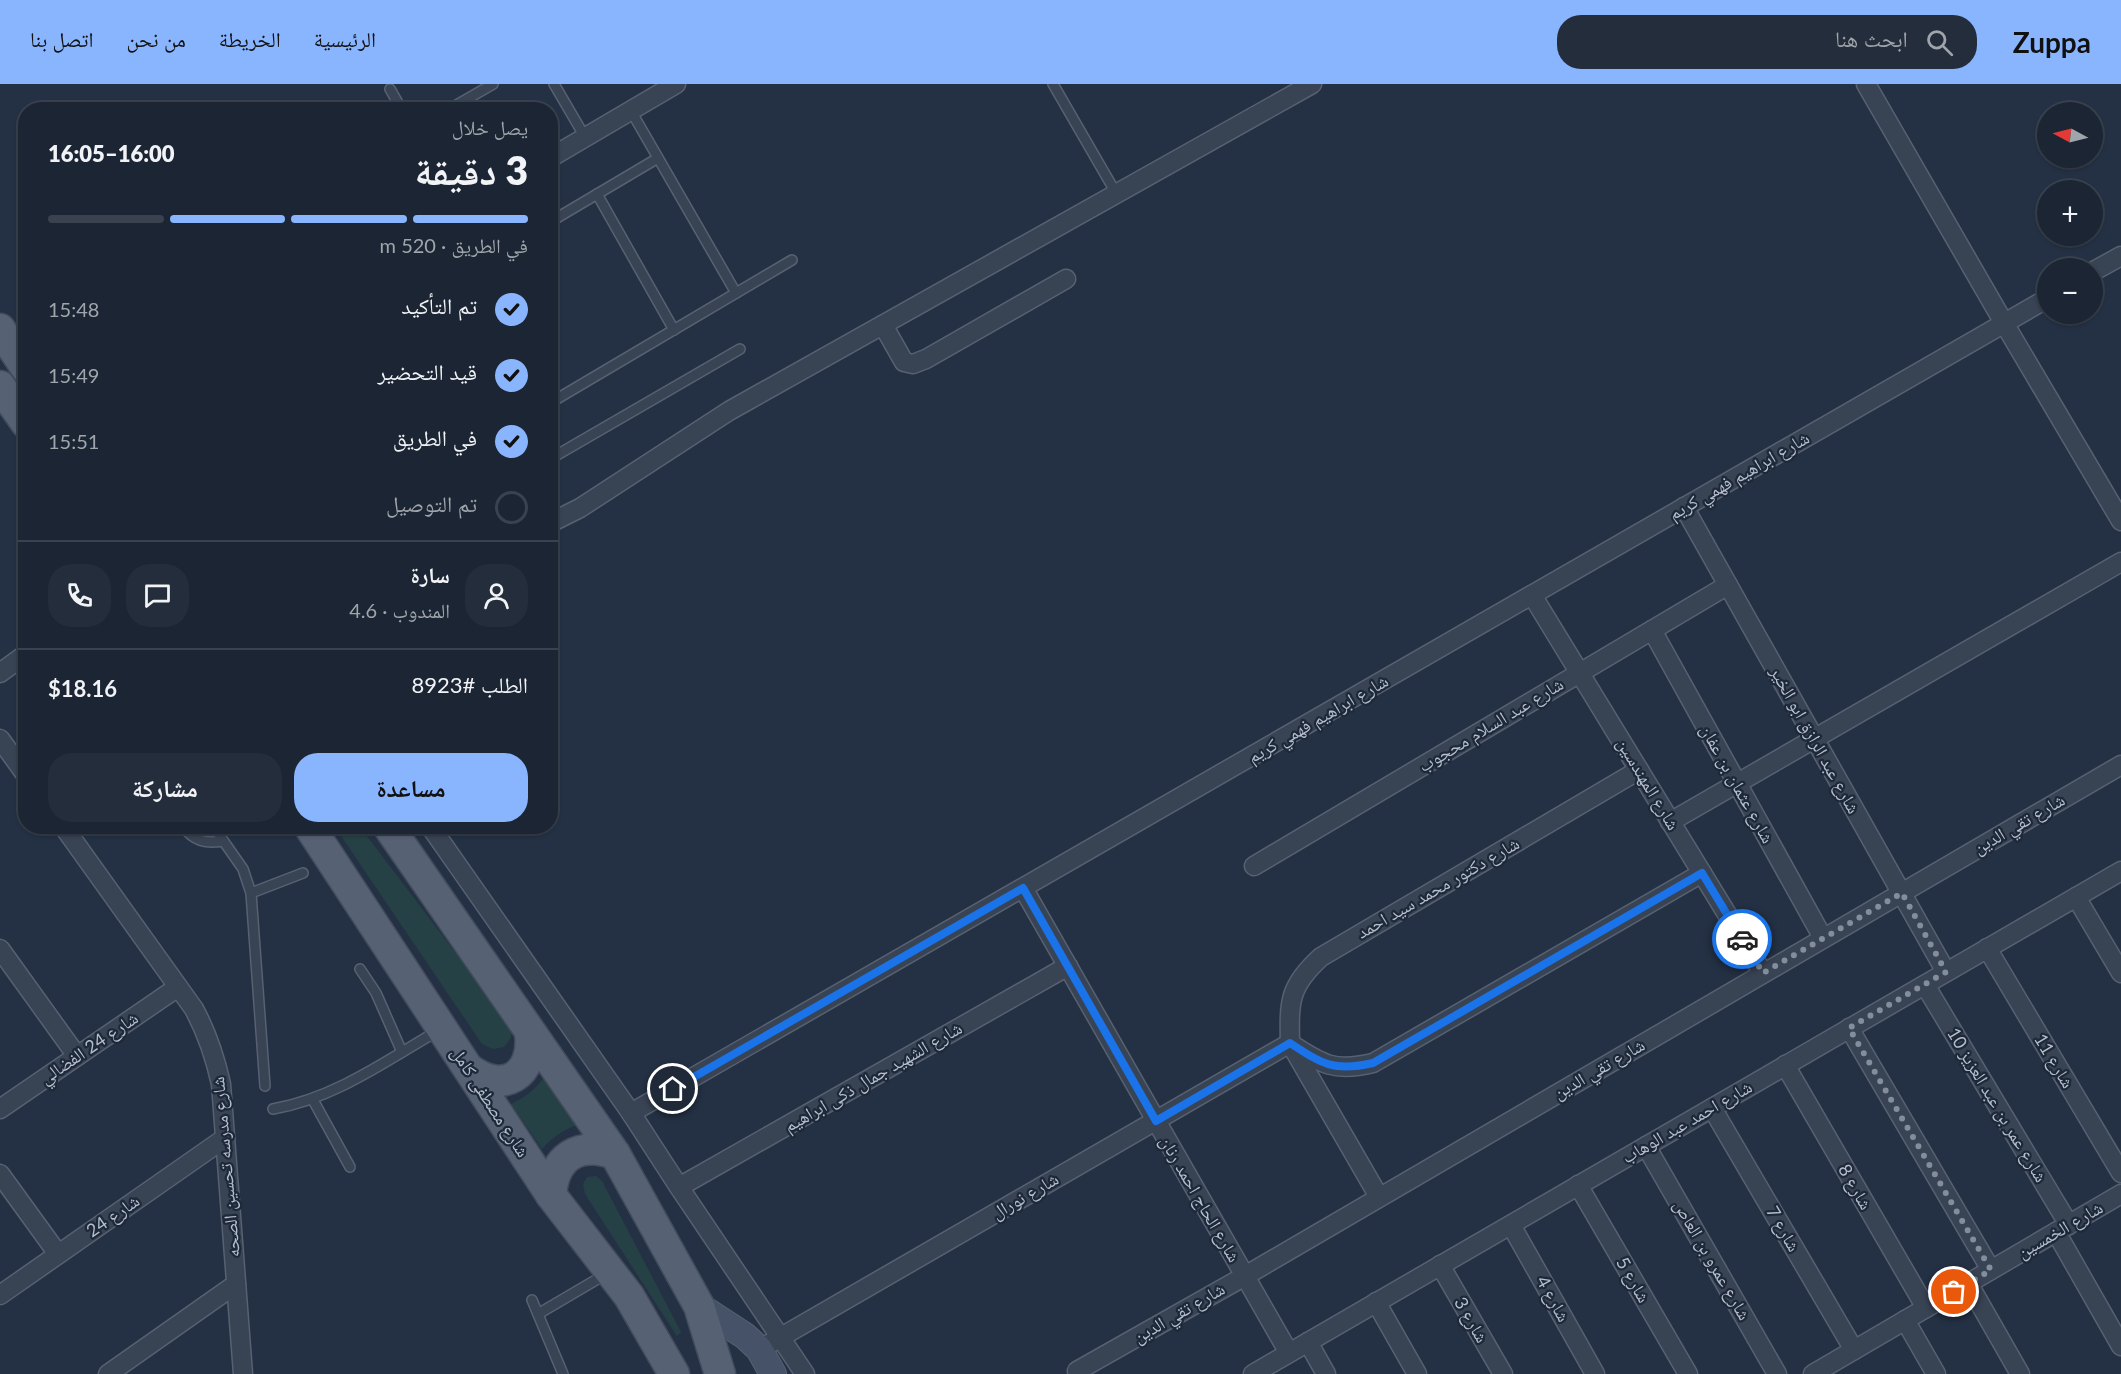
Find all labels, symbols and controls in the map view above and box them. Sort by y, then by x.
search box [1557,15,1977,69]
text: ابحث هنا [1835,25,1908,52]
text: Zuppa [2013,25,2091,59]
text: اتصل بنا [30,26,94,51]
text: من نحن [127,26,186,51]
text: الخريطة [219,26,281,51]
text: الرئيسية [314,26,376,51]
icon: search [1923,26,1956,59]
north arrow [2037,102,2103,168]
map controls [2037,102,2103,324]
text: يصل خلال [452,115,528,139]
text: 16:00–16:05 [48,140,175,167]
text: 3 دقيقة [414,147,528,193]
button: + [2037,180,2103,246]
text: في الطريق · 520 m [380,233,528,257]
button: − [2037,258,2103,324]
text: تم التأكيد [401,292,477,319]
icon: check [495,293,528,326]
text: 15:48 [48,297,99,321]
text: قيد التحضير [377,358,477,385]
icon: check [495,359,528,392]
text: 15:49 [48,363,99,387]
text: في الطريق [393,424,477,451]
icon: check [495,425,528,458]
street label: شارع ابراهيم فهمي كريم [1664,426,1815,528]
text: 15:51 [48,429,99,453]
text: تم التوصيل [386,490,477,517]
text: سارة [411,561,450,588]
button: phone [48,564,111,627]
button: chat [126,564,189,627]
button: person [465,564,528,627]
text: المندوب · 4.6 [349,598,450,622]
street label: شارع عبد الرازق ابو الخير [1765,661,1866,818]
street label: شارع ابراهيم فهمي كريم [1243,669,1394,771]
text: الطلب #8923 [411,671,528,698]
street label: شارع عبد السلام محجوب [1414,672,1568,778]
text: $18.16 [48,675,117,702]
street label: شارع عثمان بن عفان [1695,720,1780,847]
street label: شارع المهندسين [1612,733,1685,834]
button: مشاركة [48,753,282,822]
button: مساعدة [294,753,528,822]
street label: شارع تقي الدين [1969,788,2071,862]
street label: شارع دكتور محمد سيد احمد [1352,832,1523,944]
courier [1712,909,1772,969]
icon: car [1726,923,1759,956]
street label: شارع 24 الفضالي [35,1006,144,1092]
street label: شارع الشهيد جمال ذكى ابراهيم [780,1016,966,1138]
street label: شارع عمر بن عبد العزيز 10 [1942,1023,2053,1186]
street label: شارع 11 [2029,1029,2080,1092]
street label: شارع تقي الدين [1549,1033,1651,1107]
street label: شارع مصطفى كامل [446,1042,535,1161]
pin [647,1063,698,1114]
icon: home [656,1072,689,1105]
street label: شارع احمد عبد الوهاب [1617,1075,1756,1168]
street label: شارع مدرسه تحسين الصحه [206,1076,245,1258]
street label: شارع الحاج احمد رنان [1154,1131,1246,1267]
street label: شارع 8 [1833,1160,1878,1214]
street label: شارع نورال [987,1167,1063,1224]
street label: شارع 24 [82,1189,144,1242]
street label: شارع عمرو بن العاص [1669,1195,1756,1324]
street label: شارع الخمسين [2013,1196,2107,1263]
street label: شارع 7 [1761,1202,1806,1256]
street label: شارع 5 [1611,1253,1656,1307]
pin [1928,1266,1979,1317]
street label: شارع 4 [1531,1272,1575,1326]
icon: bag [1937,1275,1970,1308]
street label: شارع تقي الدين [1129,1277,1231,1351]
street label: شارع 3 [1449,1293,1494,1347]

